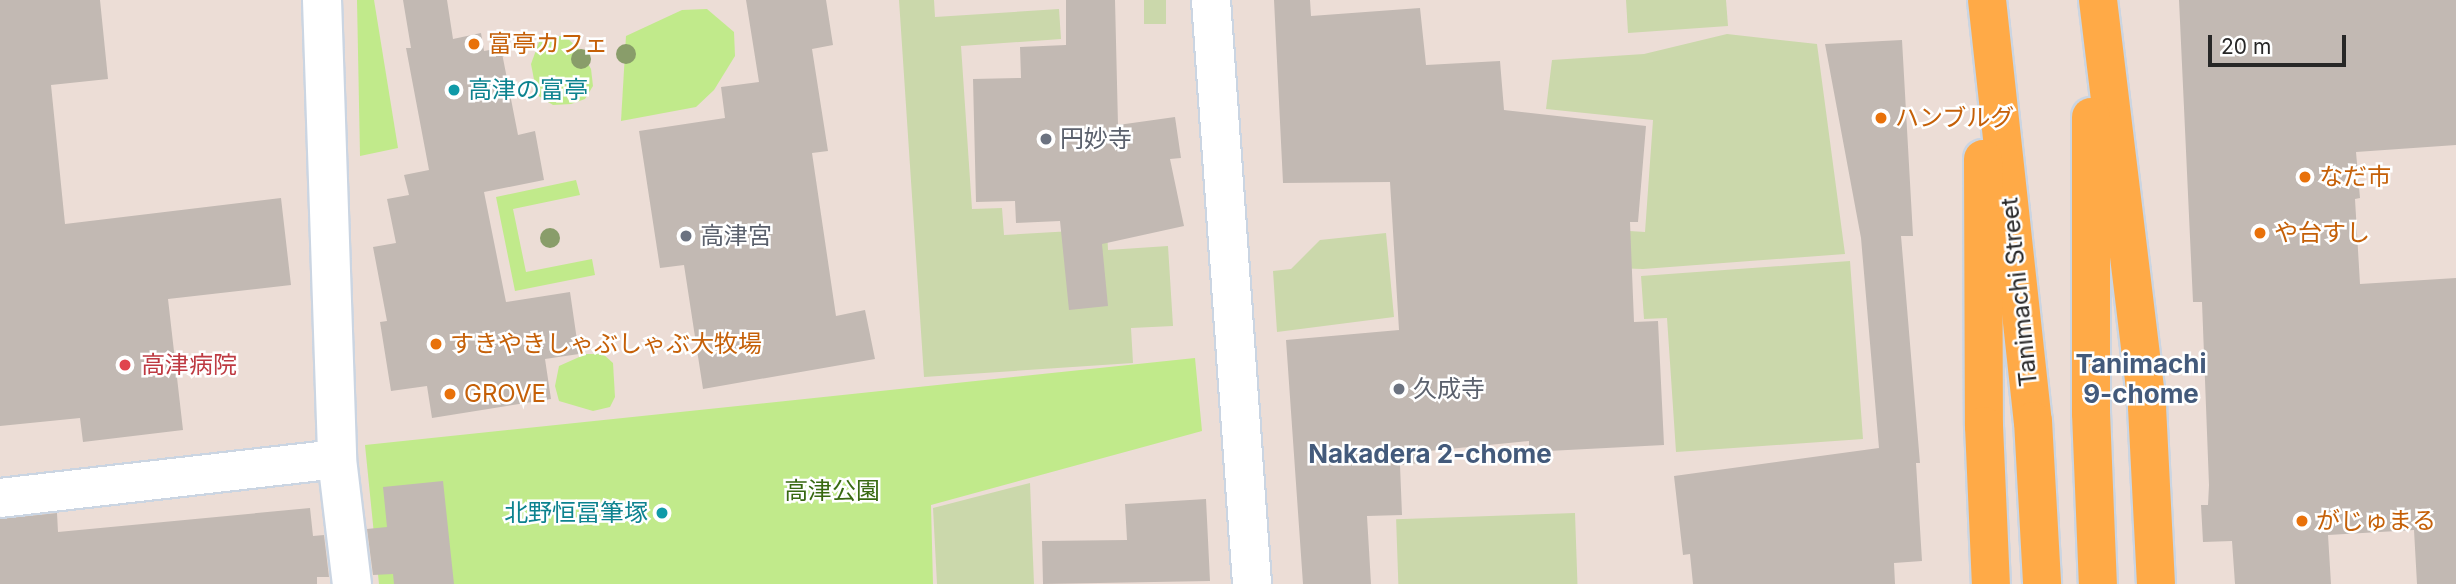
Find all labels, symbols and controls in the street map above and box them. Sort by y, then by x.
scale bar [2211,21,2349,65]
place label: 富亭カフェ [488,30,608,58]
text: 20 m [2221,34,2271,59]
marker: 富亭カフェ [466,36,482,52]
place label: 高津の富亭 [468,76,588,104]
marker: 高津の富亭 [446,82,462,98]
place label: ハンブルグ [1895,104,2015,132]
marker: ハンブルグ [1873,110,1889,126]
place label: 円妙寺 [1060,125,1132,153]
marker: 円妙寺 [1038,131,1054,147]
place label: なだ市 [2319,163,2391,191]
marker: なだ市 [2297,169,2313,185]
street label: Tanimachi Street [1995,196,2043,388]
place label: や台すし [2274,219,2370,247]
place label: 高津宮 [700,222,772,250]
marker: や台すし [2252,225,2268,241]
marker: 高津宮 [678,228,694,244]
place label: すきやきしゃぶしゃぶ大牧場 [450,330,762,358]
marker: すきやきしゃぶしゃぶ大牧場 [428,336,444,352]
district label: Tanimachi 9-chome [2075,348,2207,410]
place label: 高津病院 [141,351,237,379]
marker: 高津病院 [115,355,135,375]
place label: 久成寺 [1413,375,1485,403]
place label: GROVE [464,380,546,408]
marker: 久成寺 [1391,381,1407,397]
marker: GROVE [442,386,458,402]
district label: Nakadera 2-chome [1308,438,1552,470]
park label: 高津公園 [784,477,880,505]
place label: 北野恒冨筆塚 [504,499,648,527]
marker: 北野恒冨筆塚 [654,505,670,521]
place label: がじゅまる [2316,507,2436,535]
marker: がじゅまる [2294,513,2310,529]

